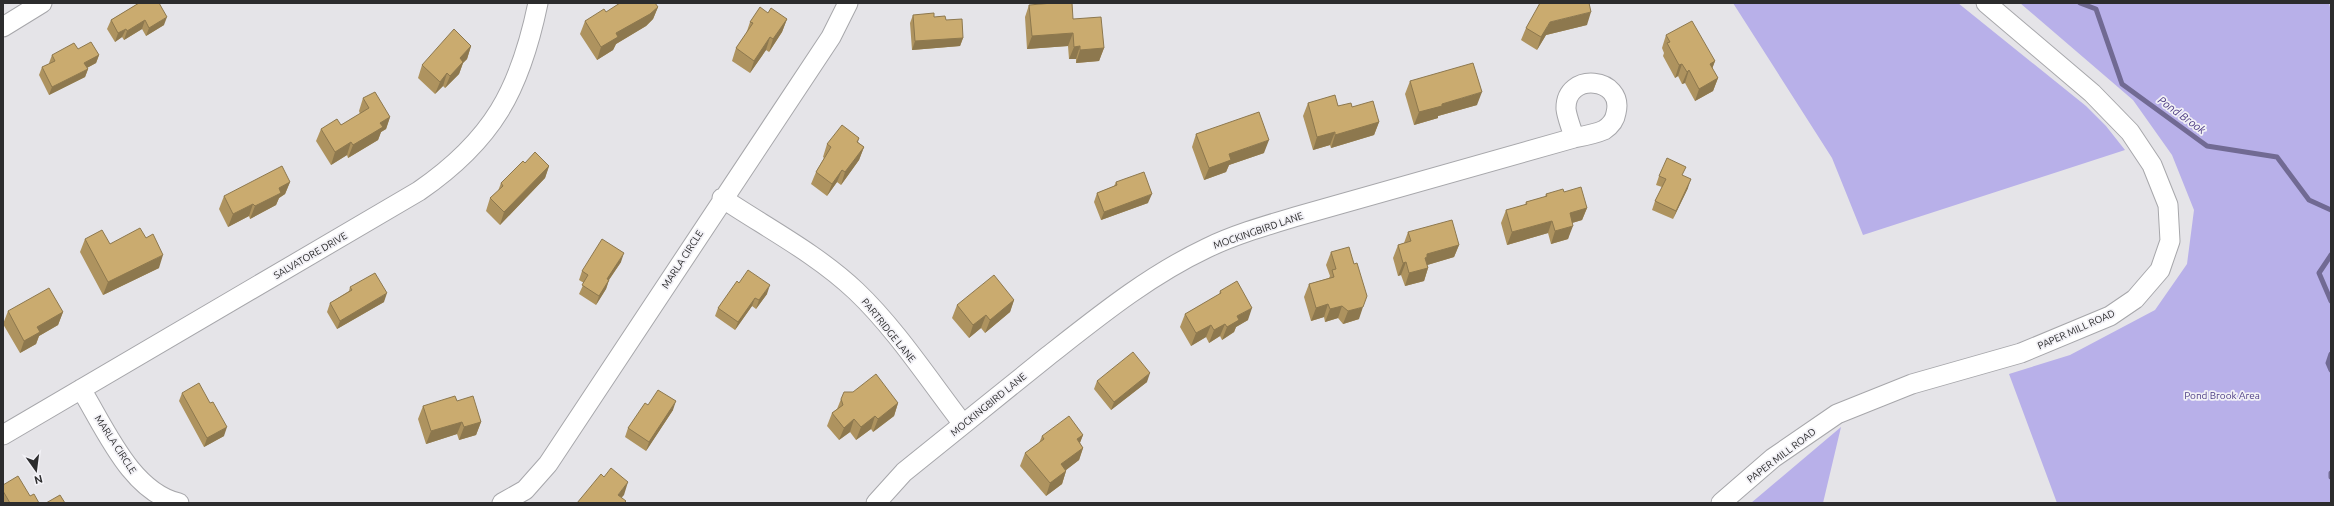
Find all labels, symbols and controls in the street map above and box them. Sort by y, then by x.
water label: Pond Brook [2156,94,2208,136]
street label: MOCKINGBIRD LANE [1212,210,1305,251]
street label: MARLA CIRCLE [659,228,706,290]
street label: SALVATORE DRIVE [272,230,349,281]
street label: PARTRIDGE LANE [860,296,918,365]
street label: PAPER MILL ROAD [2036,307,2117,351]
street label: MOCKINGBIRD LANE [948,370,1029,438]
park label: Pond Brook Area [2184,390,2260,401]
street label: MARLA CIRCLE [93,413,139,476]
street label: PAPER MILL ROAD [1745,426,1818,485]
north arrow [16,450,56,490]
text: N [33,473,44,487]

